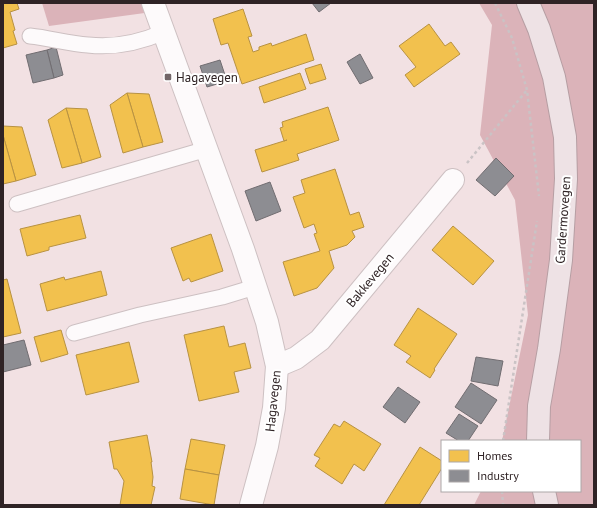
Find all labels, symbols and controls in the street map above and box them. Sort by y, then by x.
place label: Hagavegen [176,69,238,86]
marker: Hagavegen [163,72,173,82]
street label: Gardermovegen [551,176,575,264]
street label: Bakkevegen [342,249,398,311]
street label: Hagavegen [261,369,285,433]
legend [441,440,581,492]
text: Homes [477,448,512,463]
text: Industry [477,468,519,483]

